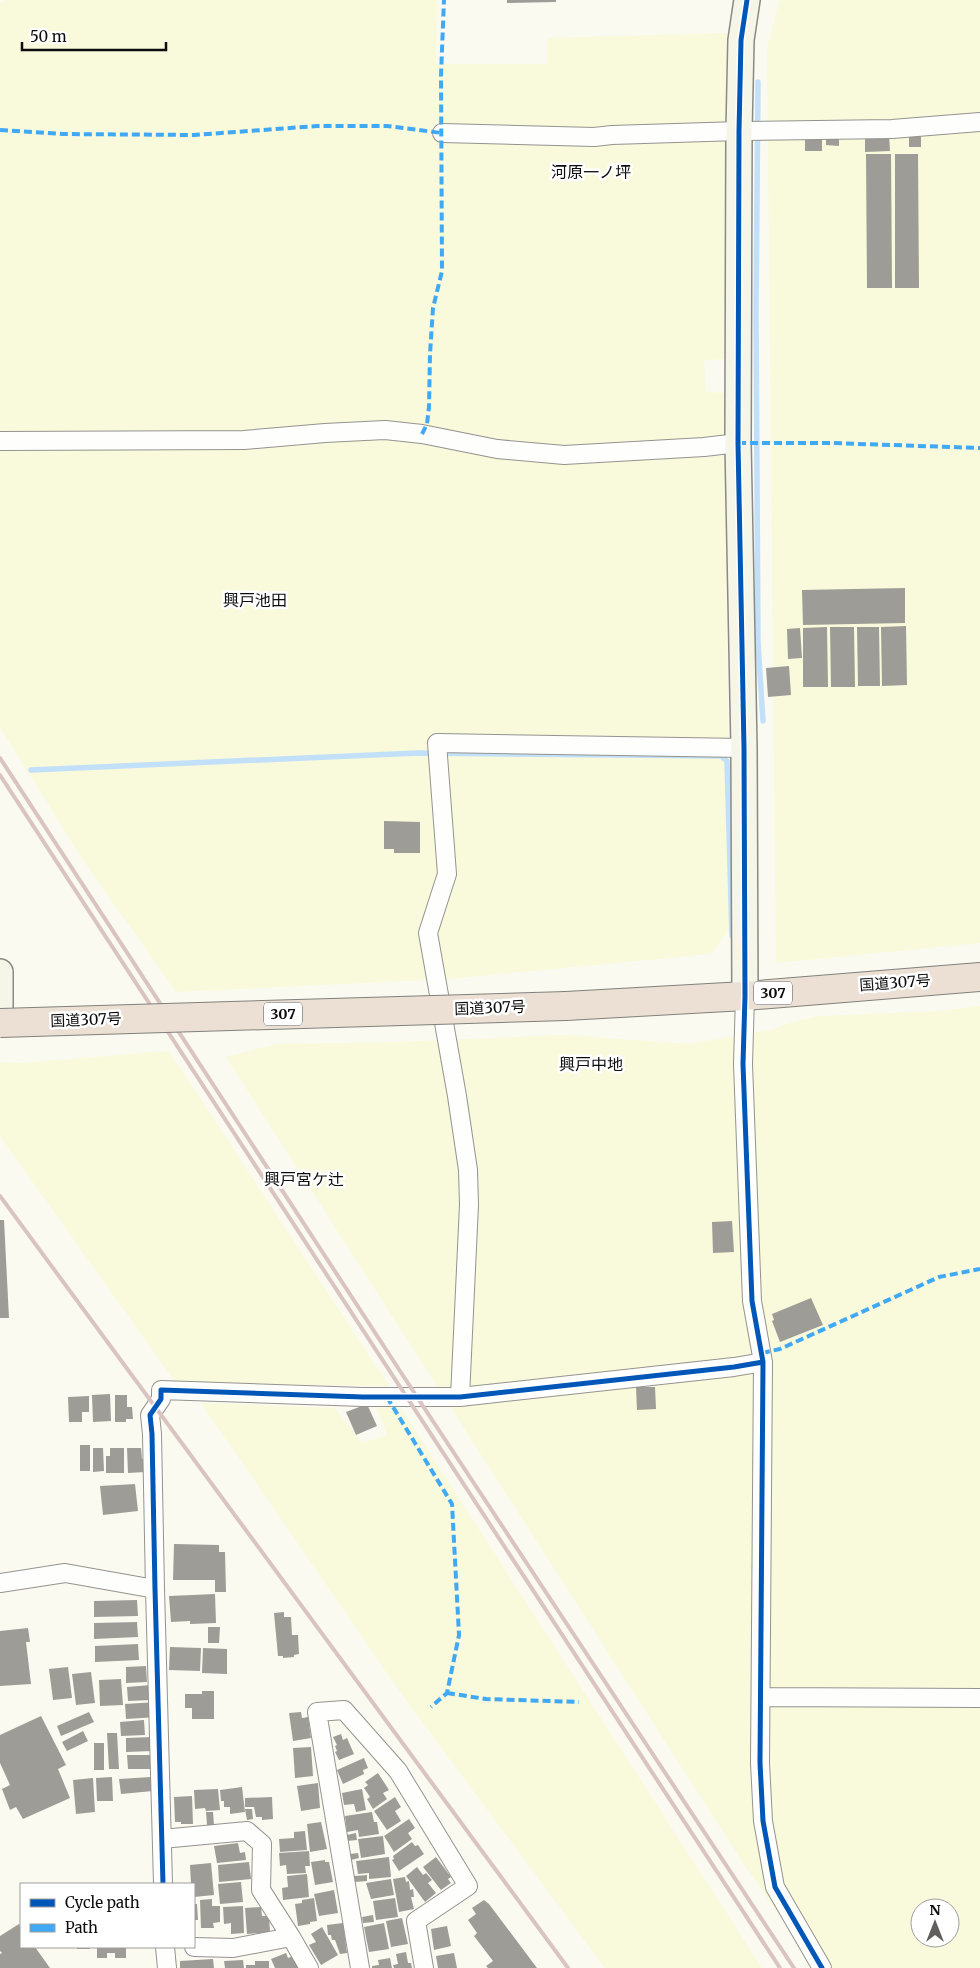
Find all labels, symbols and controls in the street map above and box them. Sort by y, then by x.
scale bar [22,20,166,52]
text: 50 m [30,27,67,46]
district label: 河原一ノ坪 [551,162,631,182]
district label: 興戸池田 [223,590,287,610]
street label: 国道307号 [859,971,931,994]
road number: 307 [754,981,792,1004]
street label: 国道307号 [454,997,526,1018]
road number: 307 [264,1002,302,1026]
street label: 国道307号 [50,1009,122,1030]
district label: 興戸中地 [559,1054,623,1074]
district label: 興戸宮ケ辻 [264,1169,344,1189]
legend [20,1883,195,1948]
text: Cycle path [65,1893,140,1912]
north arrow [910,1898,960,1948]
text: N [929,1901,941,1919]
text: Path [65,1918,98,1937]

